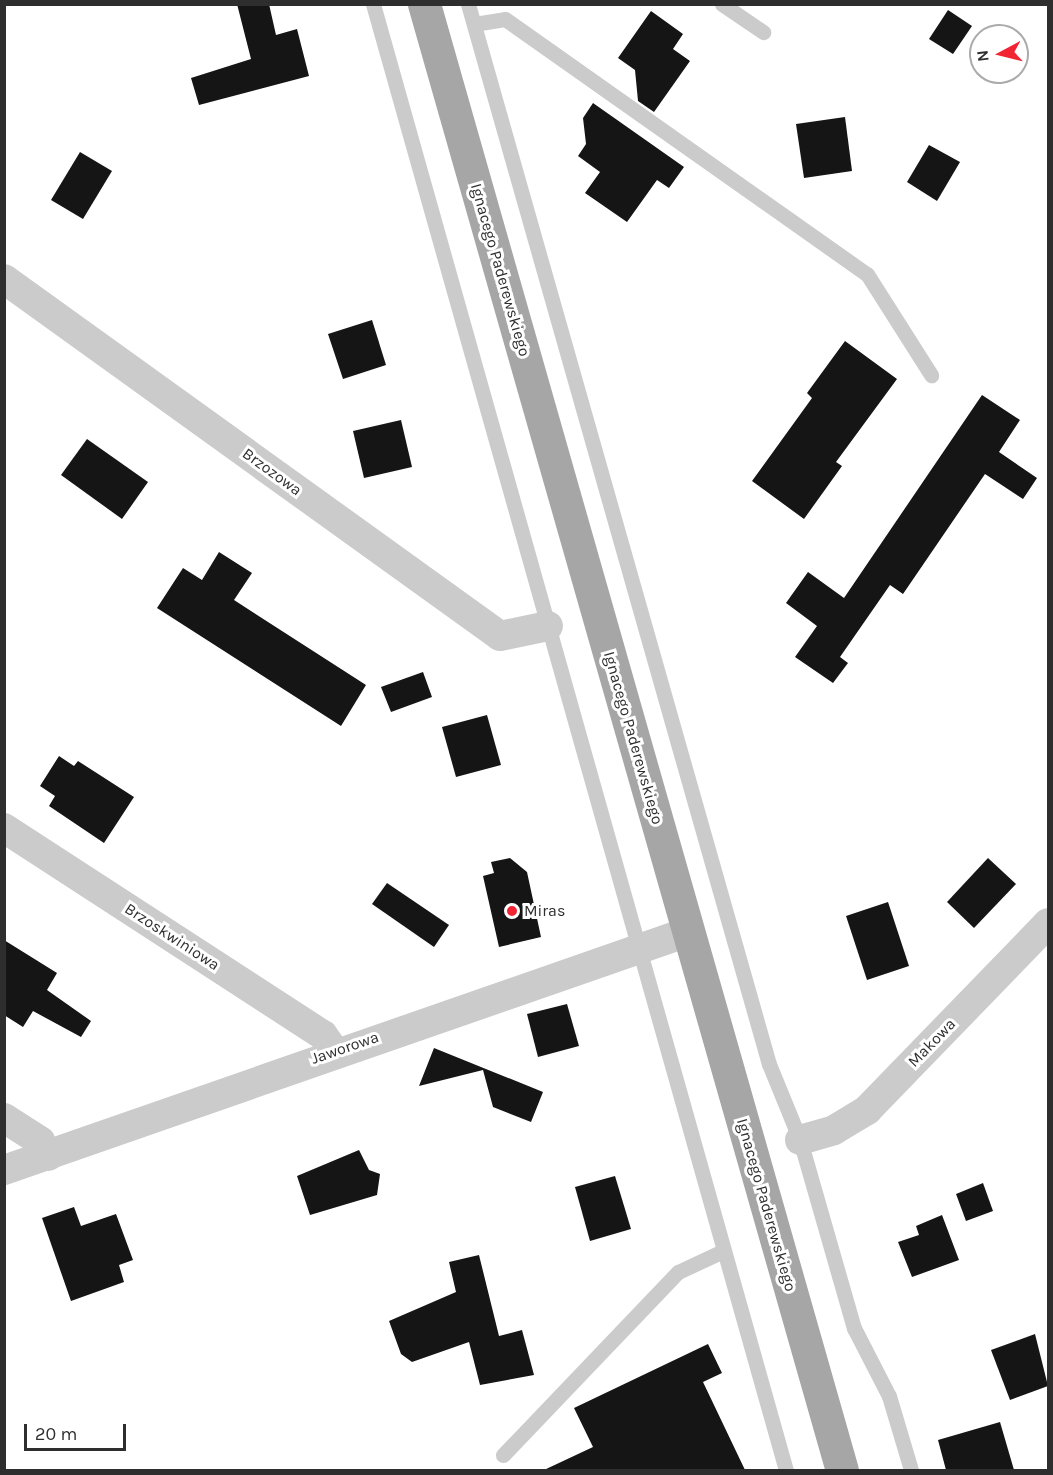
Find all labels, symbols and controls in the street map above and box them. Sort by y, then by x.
north arrow [969,24,1029,84]
text: N [972,49,993,63]
street label: Ignacego Paderewskiego [466,181,534,359]
street label: Brzozowa [239,444,305,500]
street label: Ignacego Paderewskiego [599,649,667,827]
street label: Brzoskwiniowa [121,899,223,975]
place label: Miras [524,901,565,921]
marker: Miras [505,904,519,918]
street label: Makowa [904,1015,960,1071]
street label: Jaworowa [309,1027,381,1069]
street label: Ignacego Paderewskiego [732,1116,800,1294]
scale bar [27,1412,129,1450]
text: 20 m [35,1423,77,1445]

